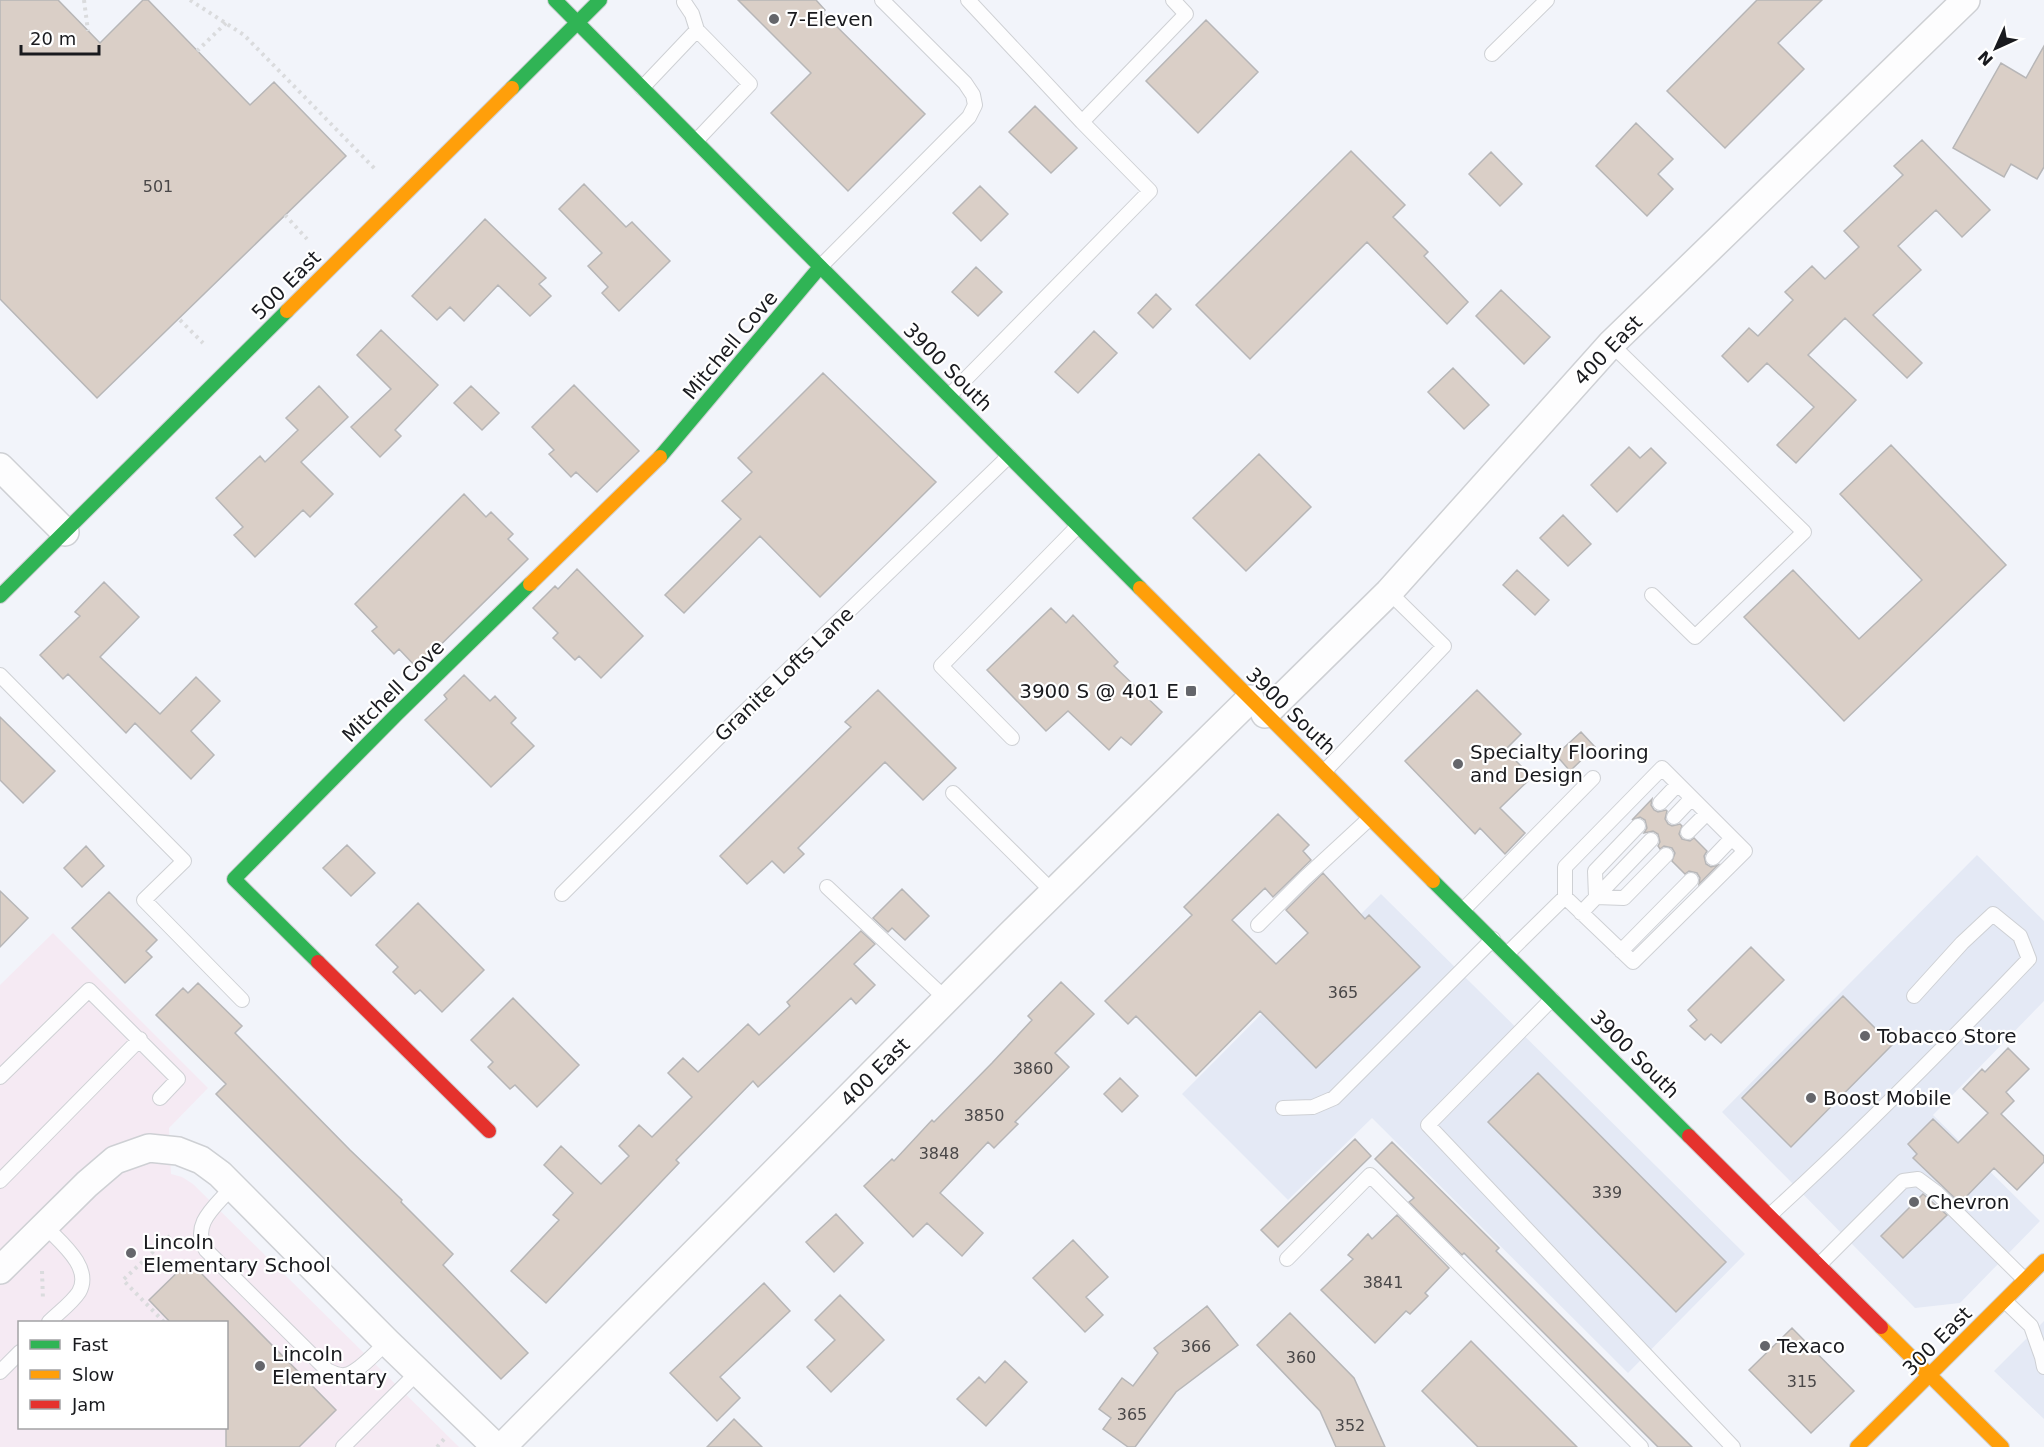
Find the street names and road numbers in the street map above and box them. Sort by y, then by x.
street label: 500 East [247,245,326,324]
street label: Mitchell Cove [678,286,782,404]
street label: 400 East [1569,310,1647,390]
street label: 3900 South [899,318,997,416]
street label: Granite Lofts Lane [710,602,858,746]
street label: Mitchell Cove [337,635,449,747]
street label: 3900 South [1241,662,1341,760]
street label: 3900 South [1586,1005,1684,1103]
street label: 400 East [836,1032,915,1111]
street label: 300 East [1898,1301,1977,1380]

